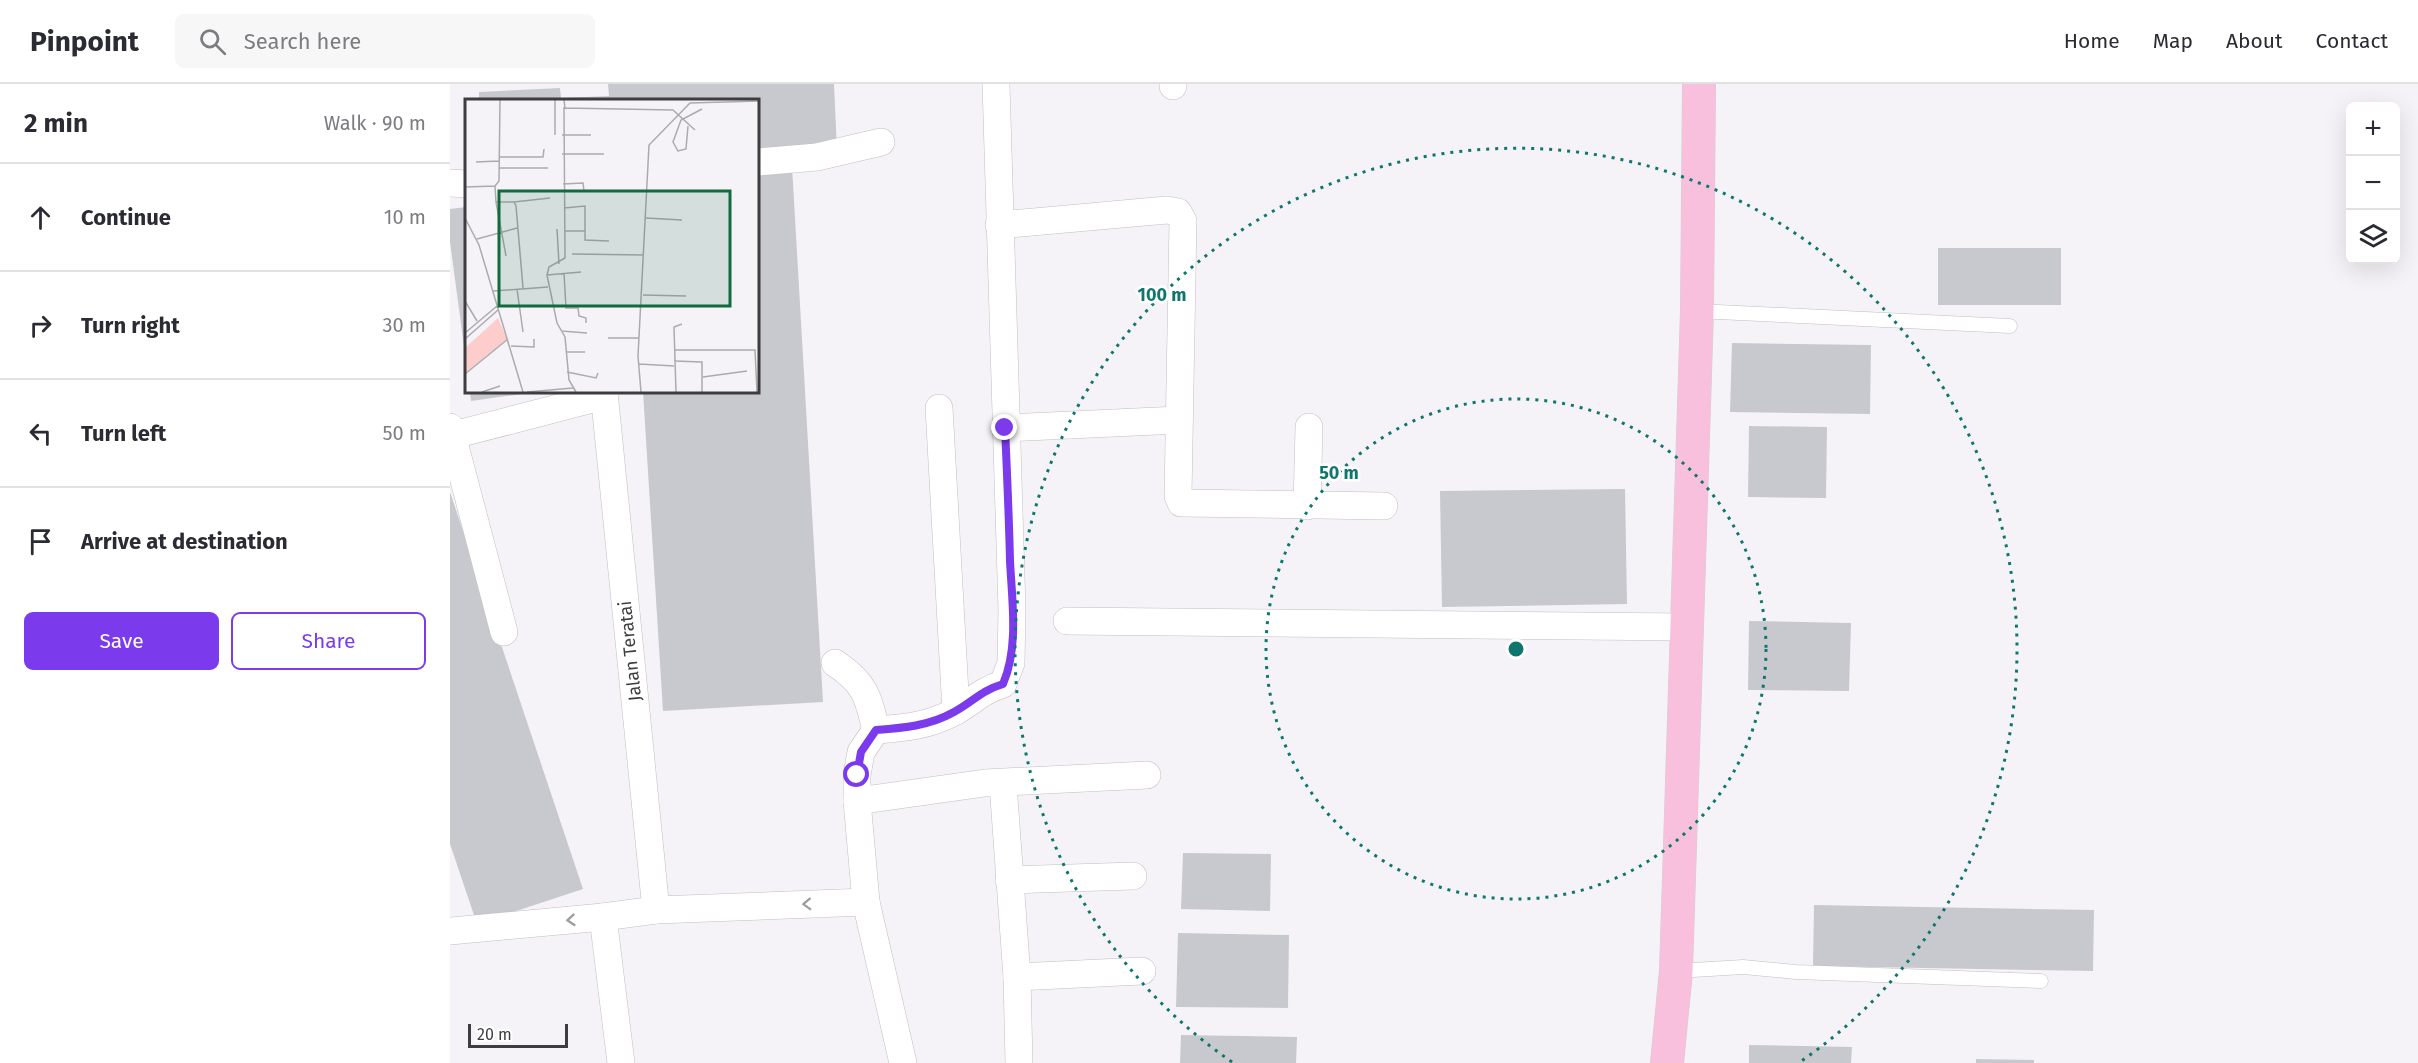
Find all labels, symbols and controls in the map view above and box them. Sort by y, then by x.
search box [175,14,595,68]
text: Pinpoint [30,25,139,58]
icon: search [196,25,229,58]
text: Search here [244,28,361,55]
text: Home [2064,28,2120,54]
text: Map [2153,28,2193,54]
text: About [2226,28,2283,54]
text: Contact [2316,28,2388,54]
inset map [465,99,759,393]
map controls [2346,102,2400,264]
button: + [2346,102,2400,156]
text: 2 min [24,108,88,139]
text: Walk · 90 m [324,111,426,135]
button: − [2346,156,2400,210]
icon: ahead [24,201,57,234]
text: Continue [81,204,171,231]
text: 10 m [384,205,426,229]
button: layers [2346,210,2400,264]
text: 100 m [1138,284,1186,306]
icon: right [24,309,57,342]
text: Turn right [81,312,180,339]
text: 30 m [382,313,426,337]
route end [991,414,1017,440]
icon: left [24,417,57,450]
text: Turn left [81,420,166,447]
text: 50 m [382,421,426,445]
text: 50 m [1319,462,1359,484]
icon: arrive [24,525,57,558]
text: Arrive at destination [81,528,288,555]
street label: Jalan Teratai [614,600,646,702]
button: Save [24,612,219,670]
button: Share [231,612,426,670]
centre of rings [1506,639,1526,659]
route start [843,761,869,787]
one-way arrow [803,898,812,911]
one-way arrow [566,913,575,926]
scale bar [468,1021,568,1048]
text: 20 m [477,1025,512,1044]

